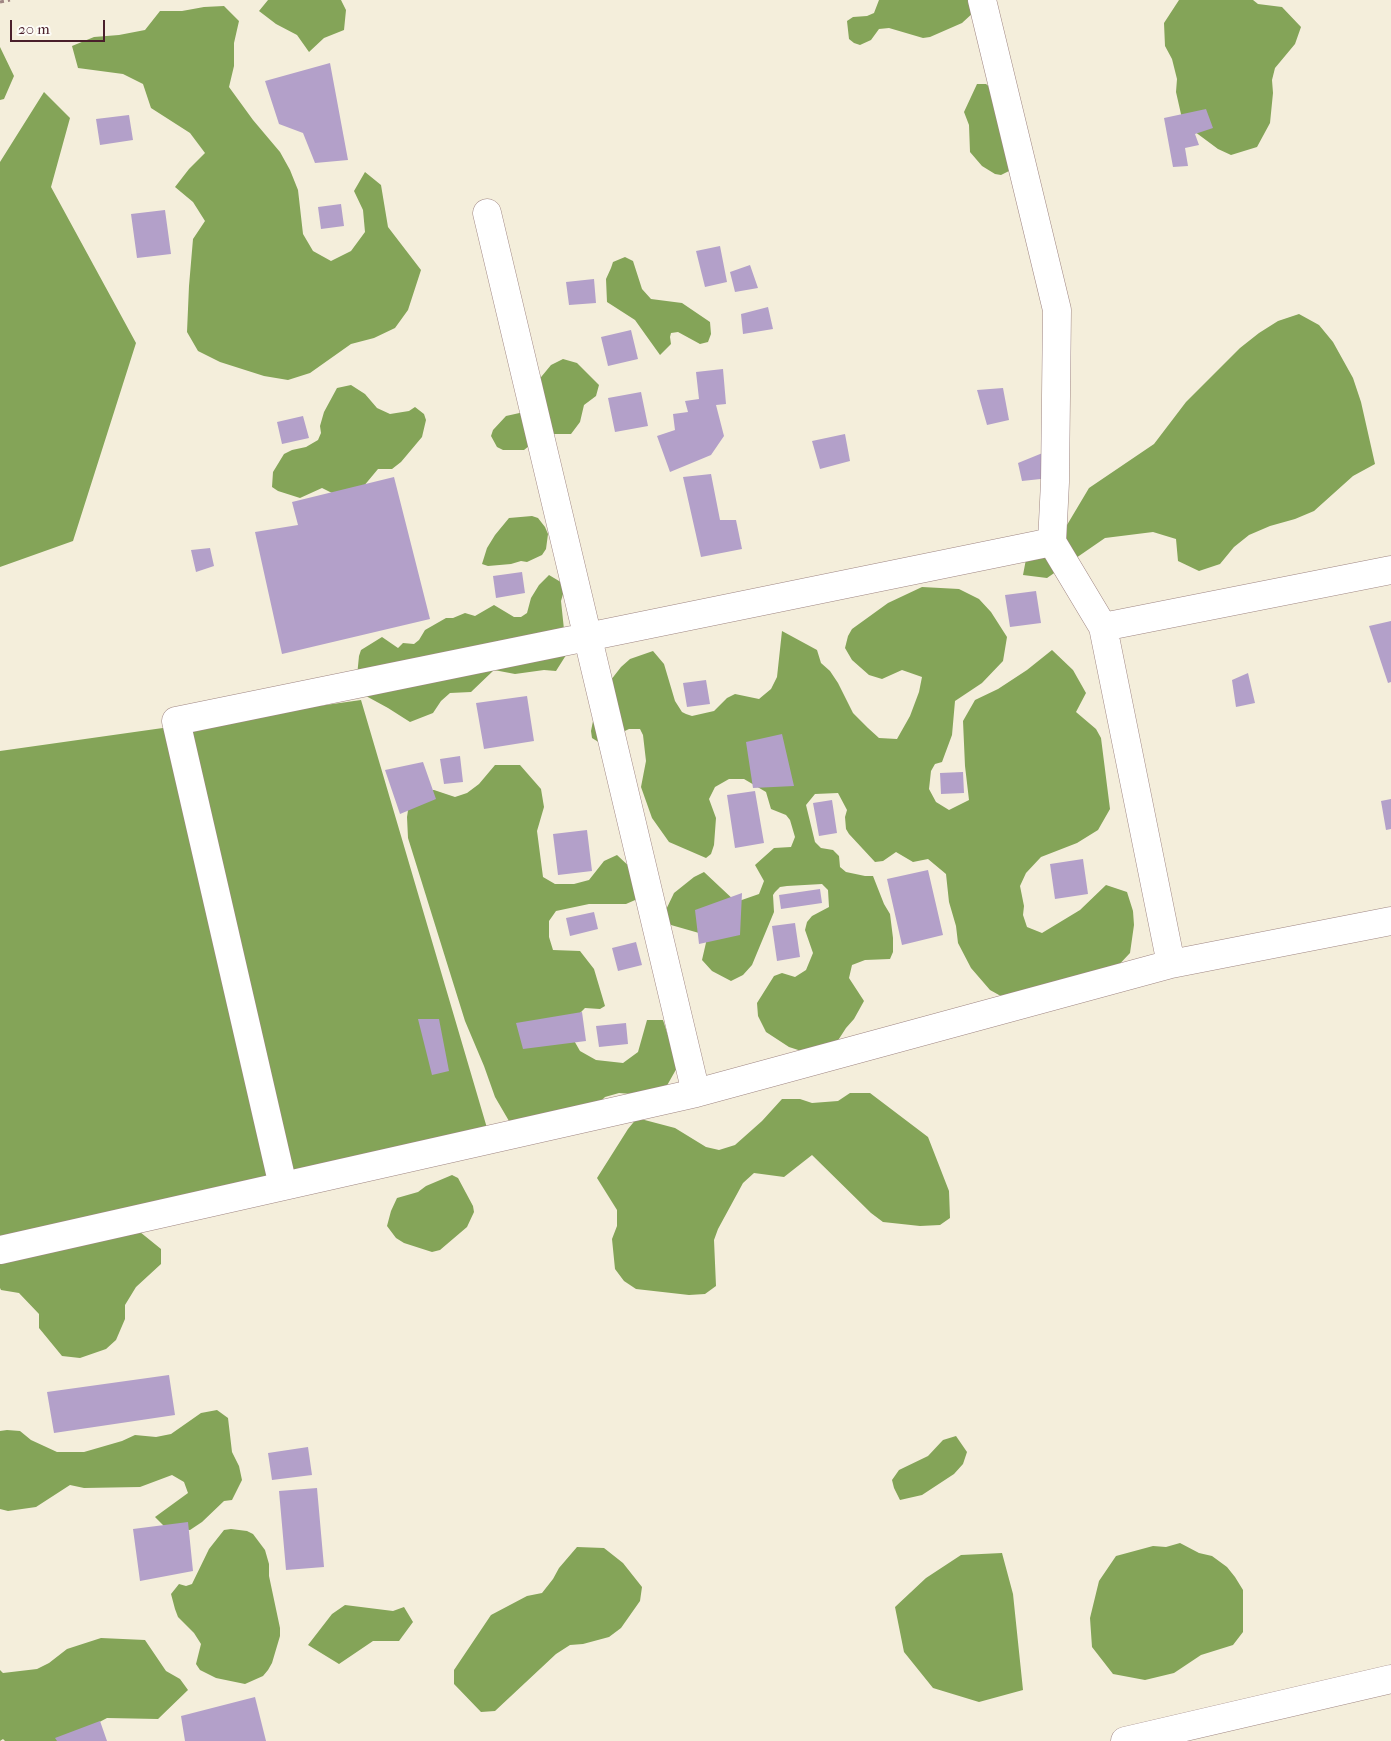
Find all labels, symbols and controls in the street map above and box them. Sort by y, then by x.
scale bar [12,10,108,42]
text: 20 m [18,20,50,38]

